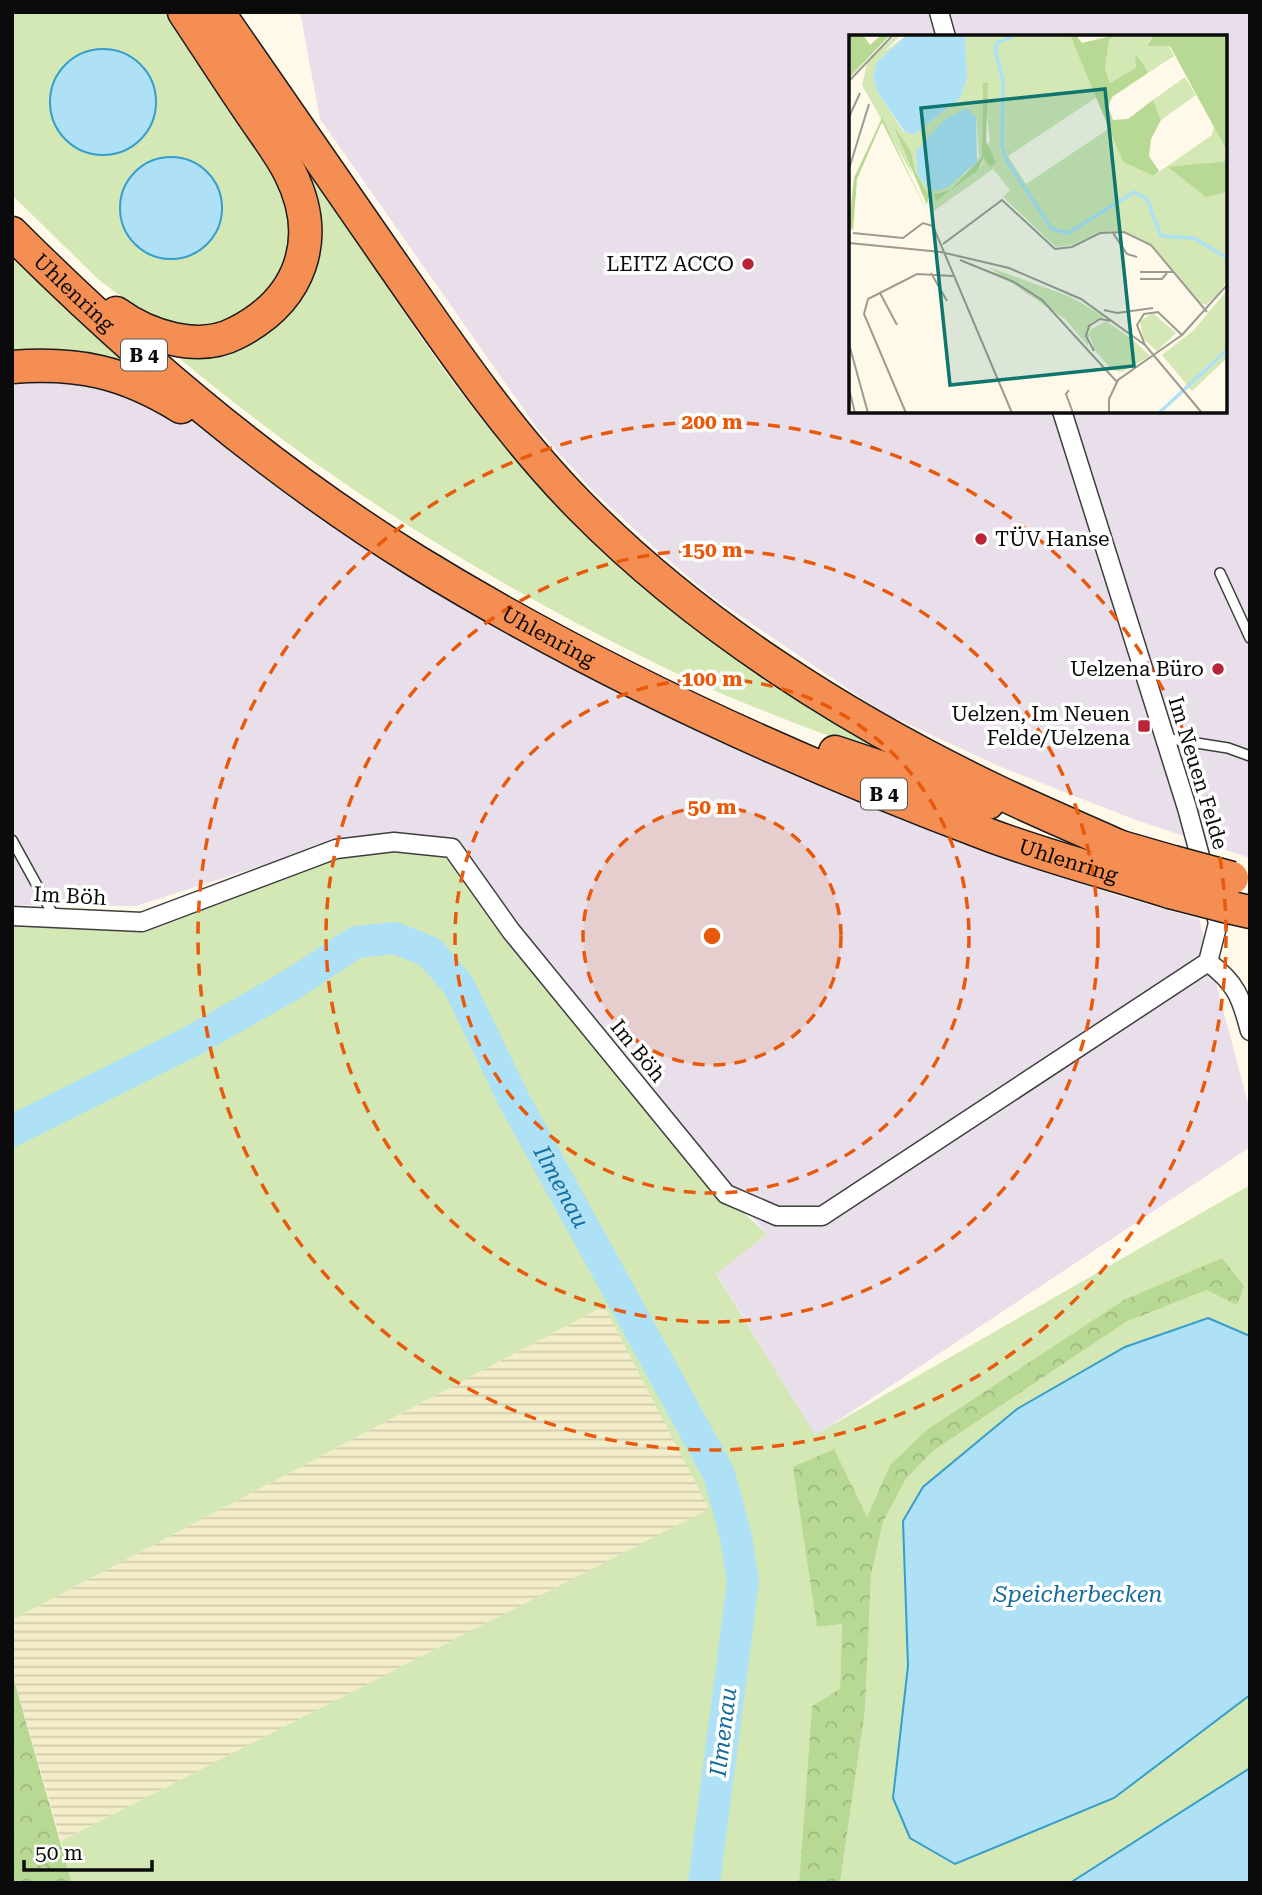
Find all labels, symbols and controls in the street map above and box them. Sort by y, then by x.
inset map [849,35,1227,413]
street label: Uhlenring [28,249,119,337]
place label: LEITZ ACCO [606,252,734,276]
marker: LEITZ ACCO [740,256,756,272]
road number: B 4 [121,340,167,370]
text: 200 m [682,410,742,434]
place label: TÜV Hanse [995,526,1110,551]
marker: TÜV Hanse [973,531,989,547]
text: 150 m [682,538,742,562]
street label: Uhlenring [497,602,599,672]
place label: Uelzena Büro [1070,657,1204,681]
marker: Uelzena Büro [1210,661,1226,677]
text: 100 m [682,667,742,691]
street label: Im Neuen Felde [1163,694,1233,852]
place label: Uelzen, Im Neuen Felde/Uelzena [951,702,1131,750]
marker: Uelzen, Im Neuen Felde/Uelzena [1136,718,1152,734]
road number: B 4 [861,778,907,810]
text: 50 m [687,795,737,819]
street label: Uhlenring [1015,834,1121,888]
street label: Im Böh [33,882,107,910]
centre of rings [700,924,724,948]
street label: Im Böh [606,1015,671,1087]
water label: Ilmenau [527,1140,594,1233]
water label: Speicherbecken [993,1581,1162,1608]
water label: Ilmenau [705,1686,742,1779]
scale bar [24,1828,152,1872]
text: 50 m [35,1841,83,1865]

